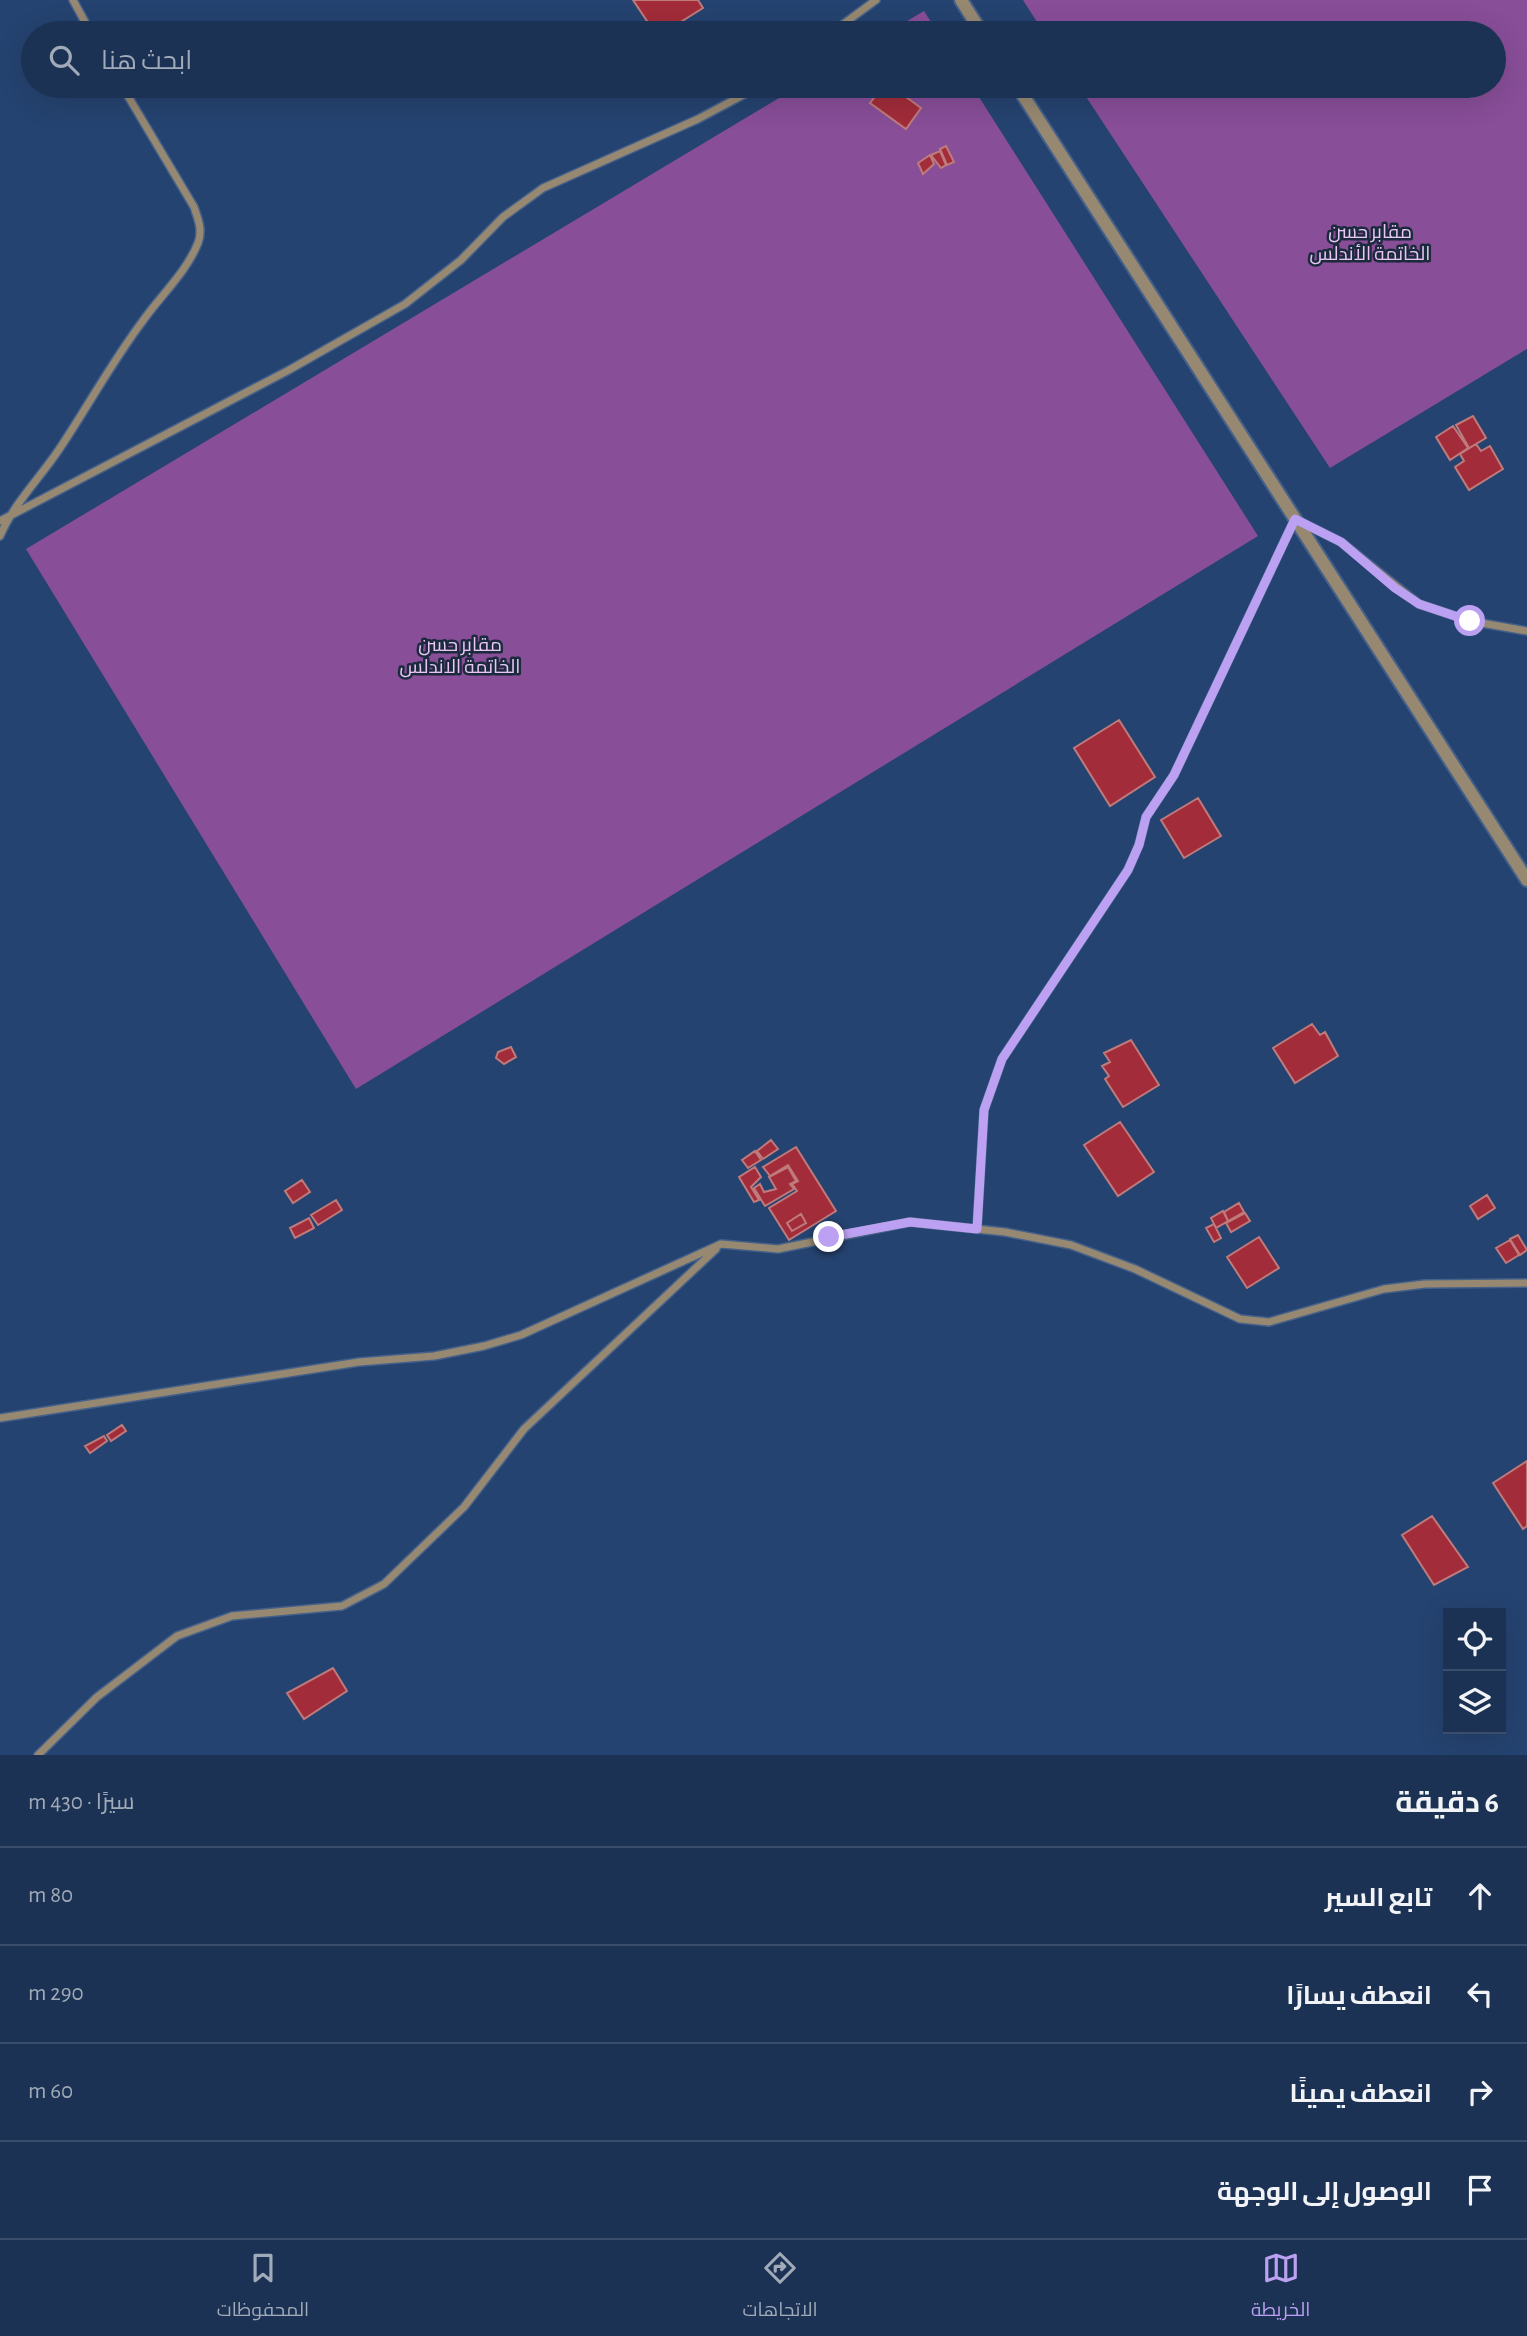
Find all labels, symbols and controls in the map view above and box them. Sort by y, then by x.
search box [21,21,1506,98]
icon: search [45,41,83,79]
text: ابحث هنا [101,48,192,74]
park label: مقابر حسن الخاتمة الأندلس [1310,223,1430,265]
route start [1454,605,1485,636]
park label: مقابر حسن الخاتمة الاندلس [400,636,520,678]
route end [813,1221,844,1252]
map controls [1443,1608,1506,1734]
button: locate [1443,1608,1506,1671]
button: layers [1443,1671,1506,1734]
text: 6 دقيقة [1395,1788,1499,1818]
text: سيرًا · 430 m [28,1791,135,1814]
icon: ahead [1461,1877,1499,1915]
text: 80 m [28,1884,73,1907]
text: تابع السير [1325,1885,1432,1911]
icon: left [1461,1975,1499,2013]
text: 290 m [28,1982,84,2005]
text: انعطف يسارًا [1286,1983,1432,2009]
icon: right [1461,2073,1499,2111]
text: 60 m [28,2080,73,2103]
text: انعطف يمينًا [1289,2081,1432,2107]
icon: arrive [1461,2171,1499,2209]
text: الوصول إلى الوجهة [1217,2179,1432,2205]
tab: المحفوظات [217,2249,309,2327]
tab: الاتجاهات [742,2249,818,2327]
tab: الخريطة [1251,2249,1310,2327]

